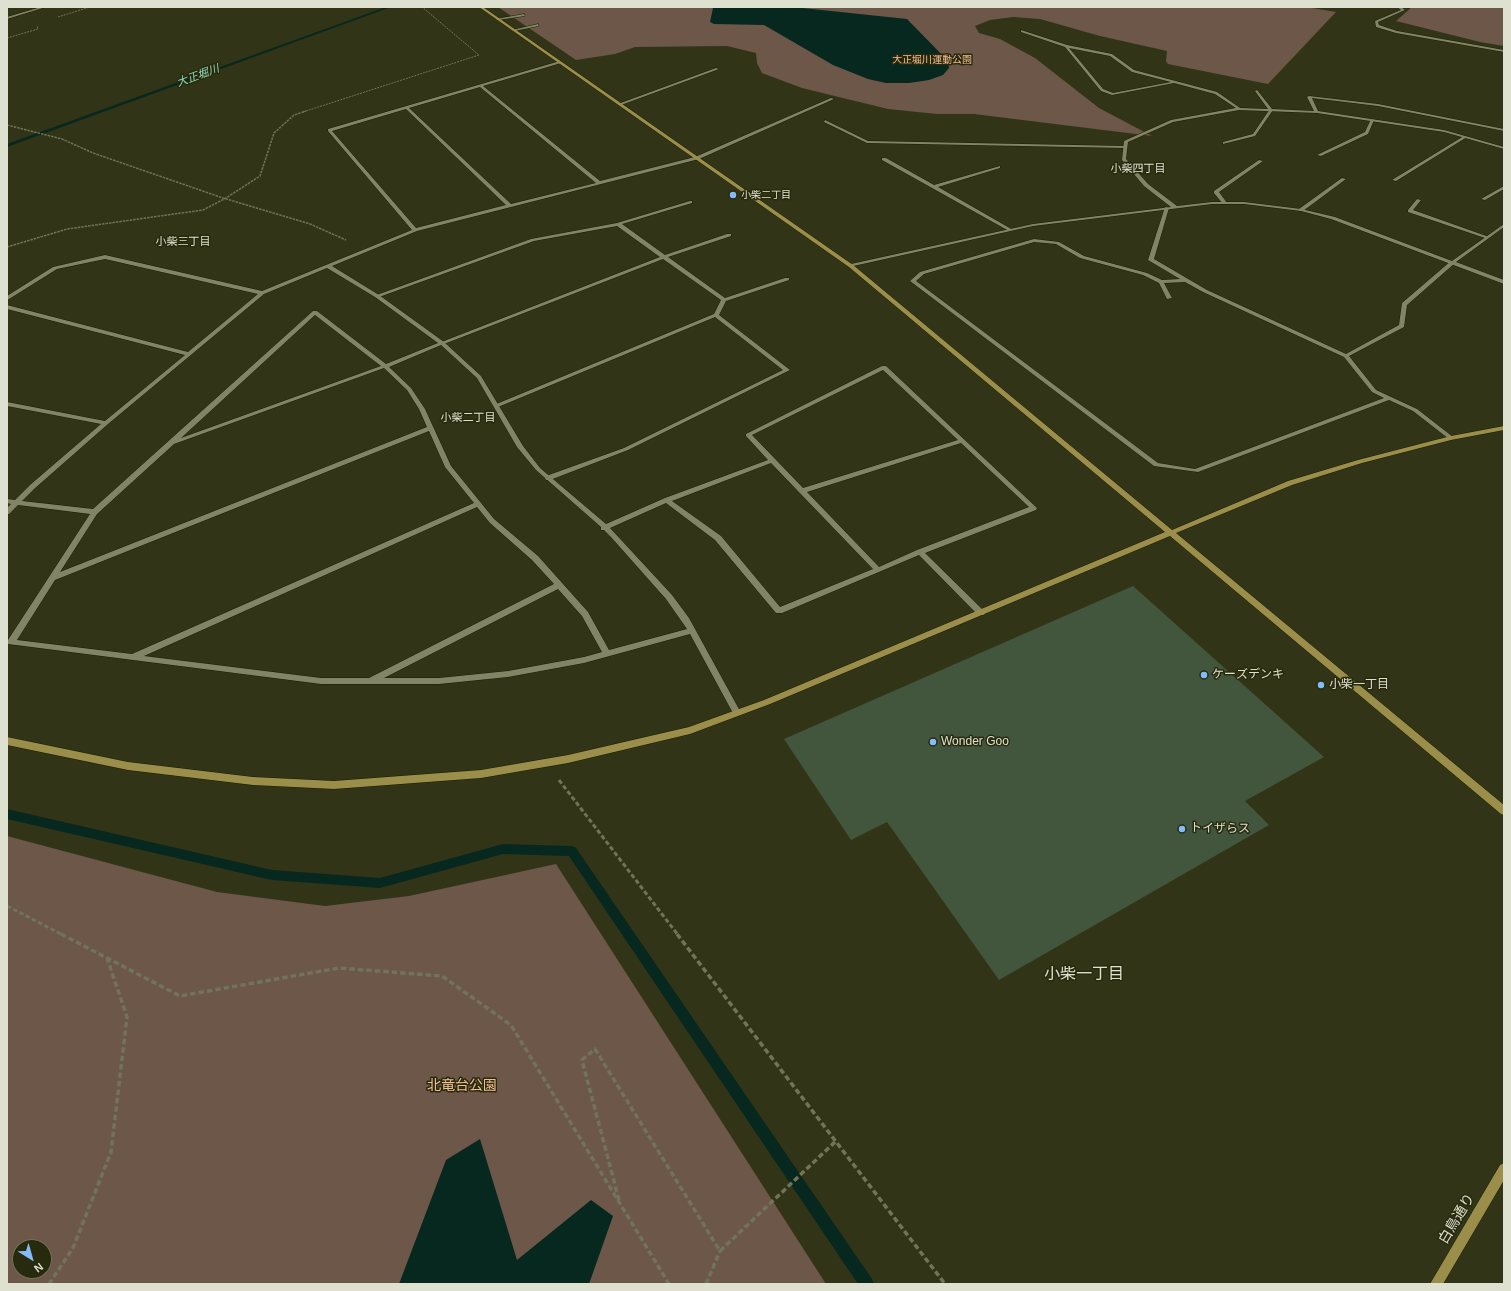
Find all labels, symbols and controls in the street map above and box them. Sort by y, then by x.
park label: 大正堀川運動公園 [892,54,972,66]
water label: 大正堀川 [175,62,221,90]
district label: 小柴四丁目 [1111,162,1165,176]
place label: 小柴二丁目 [741,189,791,201]
marker: 小柴二丁目 [728,190,738,200]
district label: 小柴三丁目 [156,235,210,249]
district label: 小柴二丁目 [441,411,495,425]
place label: ケーズデンキ [1212,668,1284,682]
marker: ケーズデンキ [1199,670,1209,680]
place label: 小柴一丁目 [1329,678,1389,692]
marker: 小柴一丁目 [1316,680,1326,690]
place label: Wonder Goo [941,735,1009,749]
marker: Wonder Goo [928,737,938,747]
place label: トイザらス [1190,822,1250,836]
marker: トイザらス [1177,824,1187,834]
district label: 小柴一丁目 [1044,965,1124,985]
park label: 北竜台公園 [427,1078,497,1094]
street label: 白鳥通り [1435,1191,1479,1247]
north arrow [12,1239,52,1279]
text: N [32,1261,45,1275]

